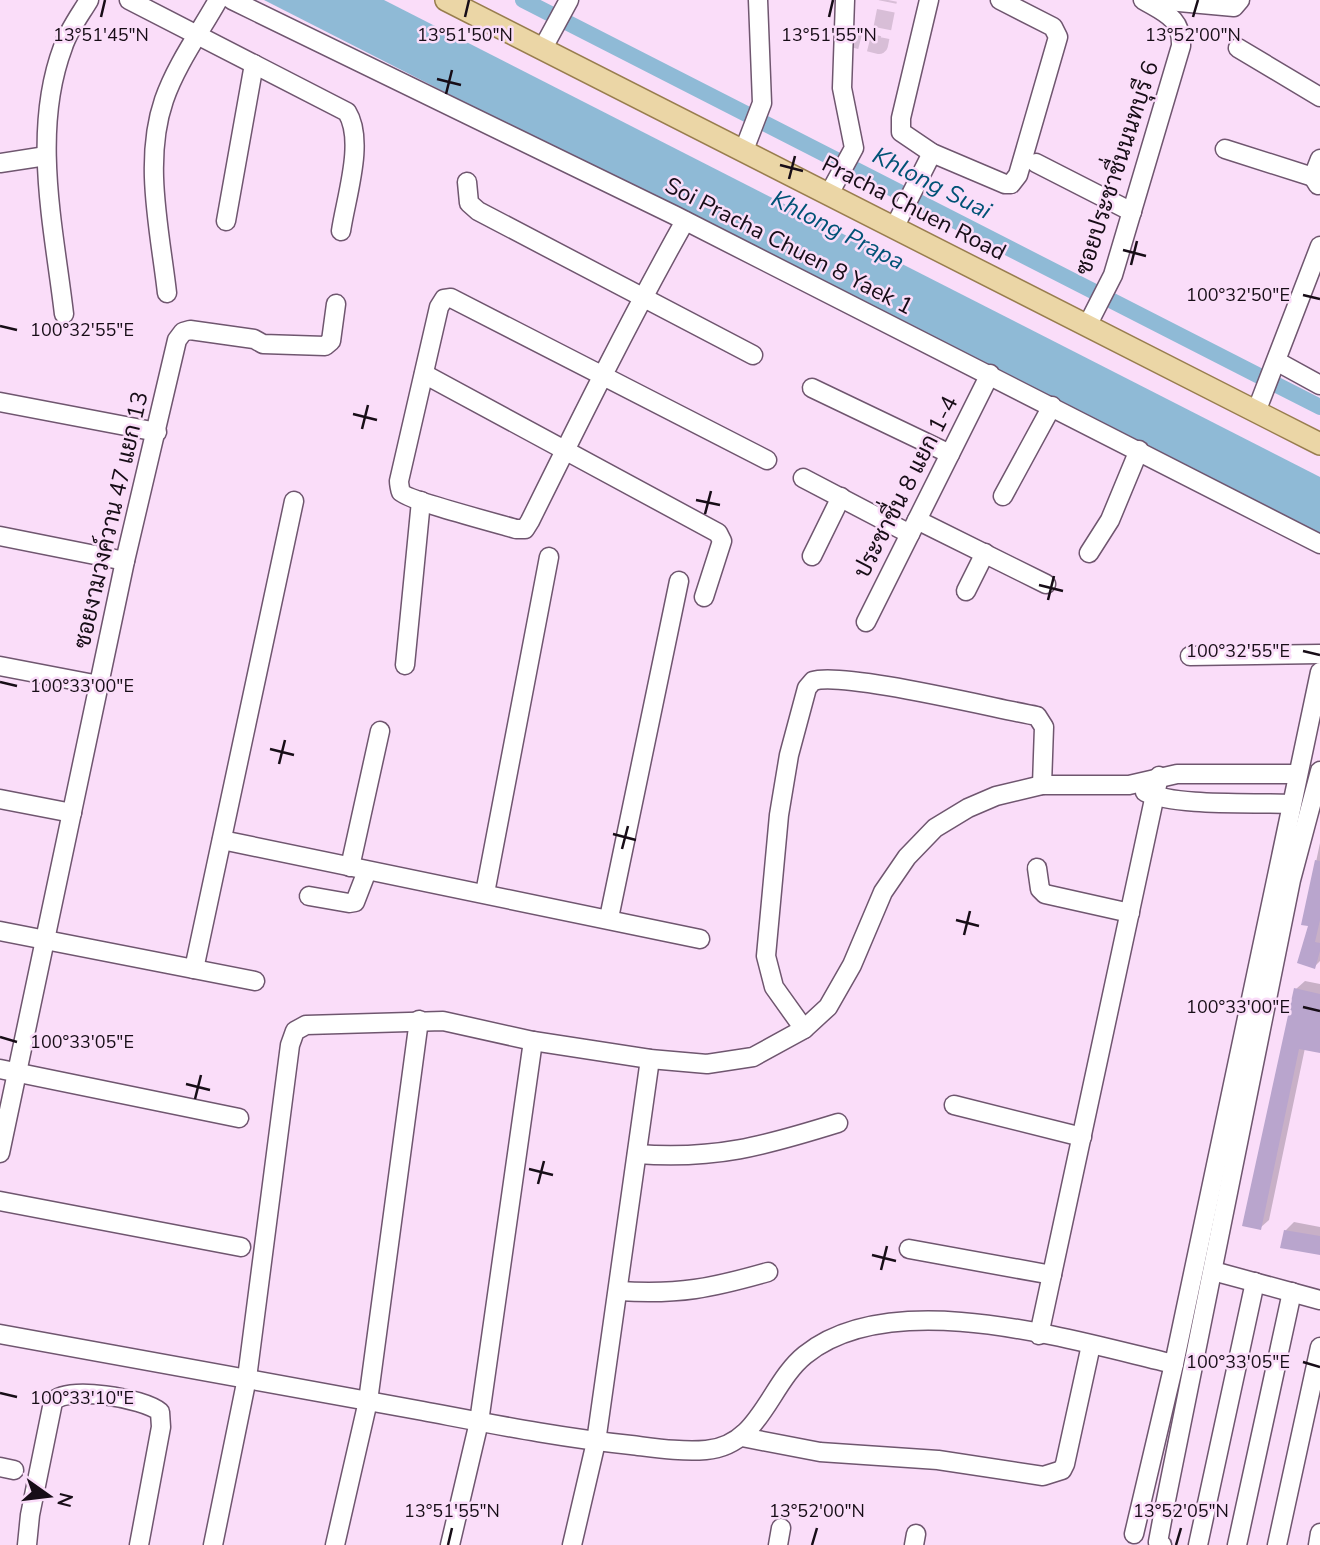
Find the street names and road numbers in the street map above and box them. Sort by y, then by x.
street label: ซอยประชาชื่นนนทบุรี 6 [1062,55,1166,279]
street label: Pracha Chuen Road [817,148,1011,268]
street label: Soi Pracha Chuen 8 Yaek 1 [660,170,918,322]
street label: ซอยงามวงค์วาน 47 แยก 13 [65,388,156,652]
street label: ประชาชื่น 8 แยก 1-4 [841,388,965,583]

